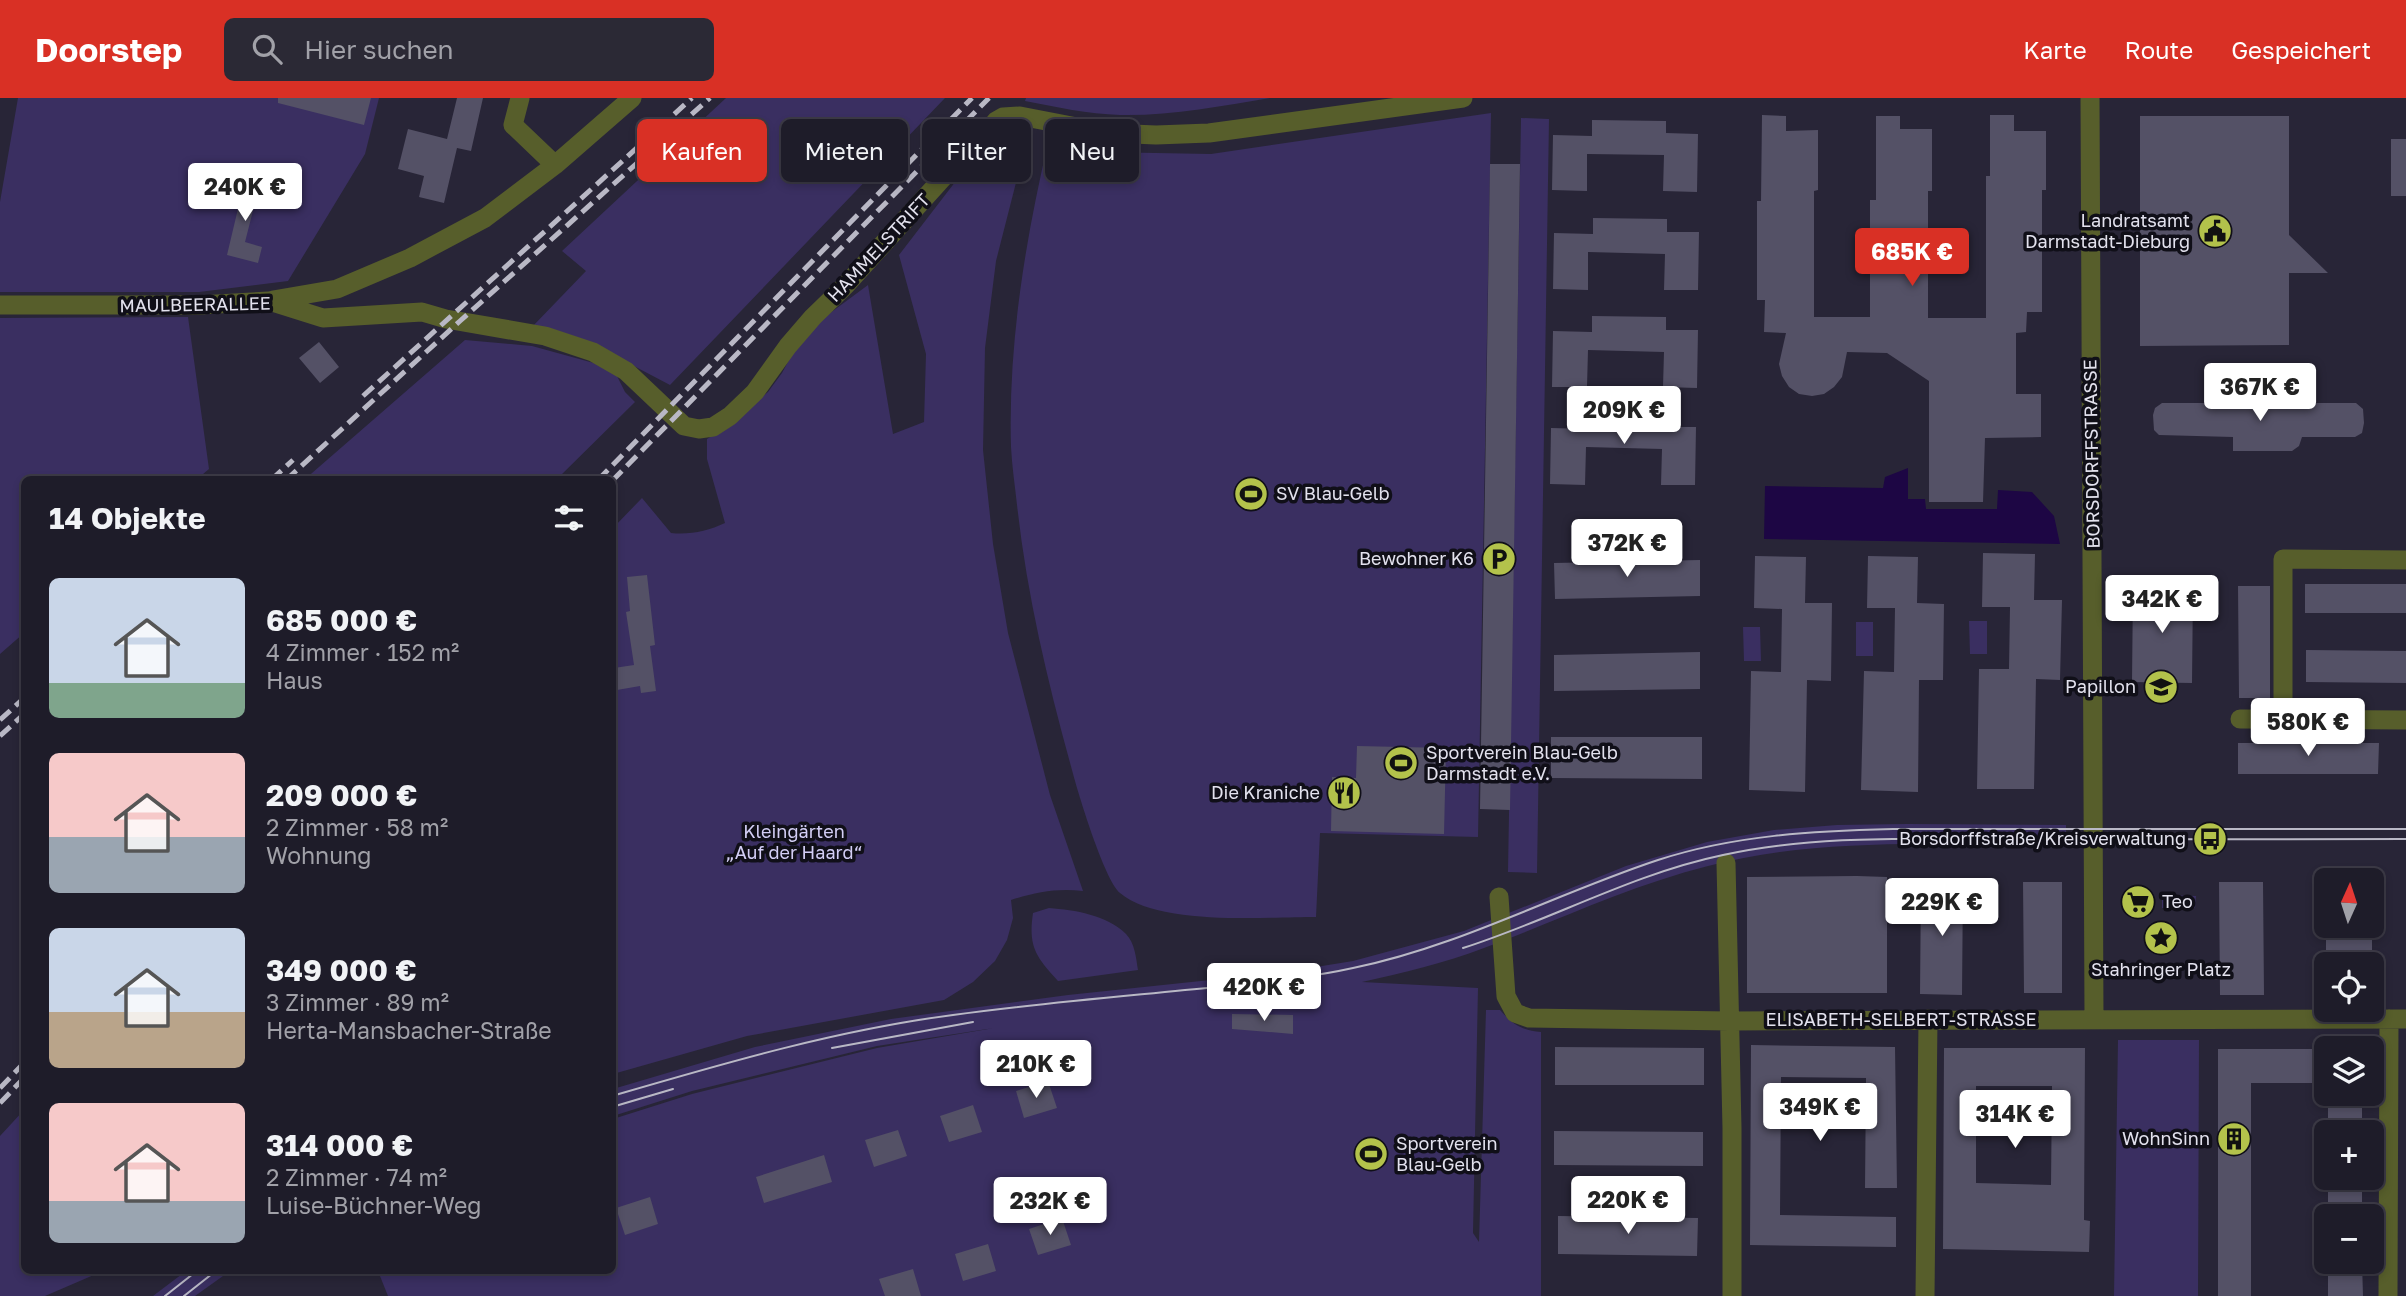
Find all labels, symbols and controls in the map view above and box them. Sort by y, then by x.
search box [224,18,714,81]
text: Doorstep [35,30,182,69]
icon: search [248,30,286,68]
text: Hier suchen [304,34,454,65]
text: Karte [2023,35,2087,64]
text: Route [2125,35,2193,64]
text: Gespeichert [2231,35,2371,64]
chip: Kaufen [637,119,767,182]
chip: Mieten [781,119,908,182]
chip: Filter [922,119,1031,182]
chip: Neu [1045,119,1139,182]
pin: 240K € [188,164,302,223]
text: 240K € [204,172,286,200]
street label: HAMMELSTRIFT [822,189,934,306]
place label: Landratsamt Darmstadt-Dieburg [2025,209,2190,252]
public building icon: Landratsamt Darmstadt-Dieburg [2196,212,2234,250]
pin: 685K € [1855,228,1969,288]
text: 685K € [1871,237,1953,265]
street label: MAULBEERALLEE [119,292,271,316]
street label: BORSDORFFSTRASSE [2078,359,2104,549]
pin: 367K € [2203,364,2317,423]
text: 367K € [2220,372,2300,400]
pin: 209K € [1567,386,1681,446]
text: 209K € [1583,395,1665,423]
sports icon: SV Blau-Gelb [1232,475,1270,513]
place label: SV Blau-Gelb [1276,482,1390,504]
icon: filters [550,499,588,537]
text: 14 Objekte [49,500,206,536]
pin: 372K € [1570,519,1684,579]
text: 372K € [1587,528,1667,556]
parking icon: Bewohner K6 [1480,540,1518,578]
place label: Bewohner K6 [1359,547,1474,569]
pin: 342K € [2105,575,2219,635]
text: 342K € [2121,584,2203,612]
text: 685 000 € [266,602,417,638]
icon: home [105,606,189,690]
text: 4 Zimmer · 152 m² [266,638,459,666]
text: Haus [266,666,323,694]
school or university icon: Papillon [2142,668,2180,706]
place label: Papillon [2065,675,2136,697]
pin: 580K € [2251,698,2365,758]
text: 580K € [2267,707,2349,735]
place label: Sportverein Blau-Gelb Darmstadt e.V. [1426,741,1618,784]
sports icon: Sportverein Blau-Gelb Darmstadt e.V. [1382,744,1420,782]
restaurant icon: Die Kraniche [1325,774,1363,812]
text: 209 000 € [266,777,418,813]
icon: home [105,781,189,865]
place label: Die Kraniche [1211,781,1320,803]
text: 2 Zimmer · 58 m² [266,813,448,841]
park label: Kleingärten „Auf der Haard“ [726,820,862,863]
bus stop icon: Borsdorffstraße/Kreisverwaltung [2191,820,2229,858]
place label: Borsdorffstraße/Kreisverwaltung [1899,827,2186,849]
text: Wohnung [266,841,371,869]
north arrow [2314,868,2384,938]
map controls [2314,868,2384,1274]
pin: 229K € [1885,878,1999,938]
supermarket icon: Teo [2119,883,2157,921]
text: 229K € [1901,887,1983,915]
place label: Teo [2162,890,2193,912]
place icon: Stahringer Platz [2142,919,2180,957]
text: 349 000 € [266,952,417,988]
button: locate [2314,952,2384,1022]
icon: home [105,956,189,1040]
place label: Stahringer Platz [2091,958,2231,980]
pin: 420K € [1207,964,1321,1023]
text: 420K € [1223,972,1305,1000]
text: 3 Zimmer · 89 m² [266,988,449,1016]
street label: ELISABETH-SELBERT-STRASSE [1765,1008,2037,1030]
text: Herta-Mansbacher-Straße [266,1016,552,1044]
button: layers [2314,1036,2384,1106]
pin: 210K € [979,1040,1093,1100]
text: 210K € [996,1049,1076,1077]
pin: 349K € [1763,1084,1877,1143]
pin: 314K € [1958,1090,2072,1150]
text: 349K € [1779,1092,1861,1120]
text: 314K € [1976,1099,2054,1127]
building icon: WohnSinn [2215,1120,2253,1158]
button: + [2314,1120,2384,1190]
text: 314 000 € [266,1127,413,1163]
place label: WohnSinn [2122,1127,2210,1149]
icon: home [105,1131,189,1215]
place label: Sportverein Blau-Gelb [1396,1132,1498,1175]
sports icon: Sportverein Blau-Gelb [1352,1135,1390,1173]
text: 2 Zimmer · 74 m² [266,1163,447,1191]
pin: 220K € [1571,1176,1685,1236]
pin: 232K € [993,1178,1107,1237]
text: 220K € [1587,1185,1669,1213]
text: 232K € [1010,1186,1090,1214]
text: Luise-Büchner-Weg [266,1191,481,1219]
button: − [2314,1204,2384,1274]

